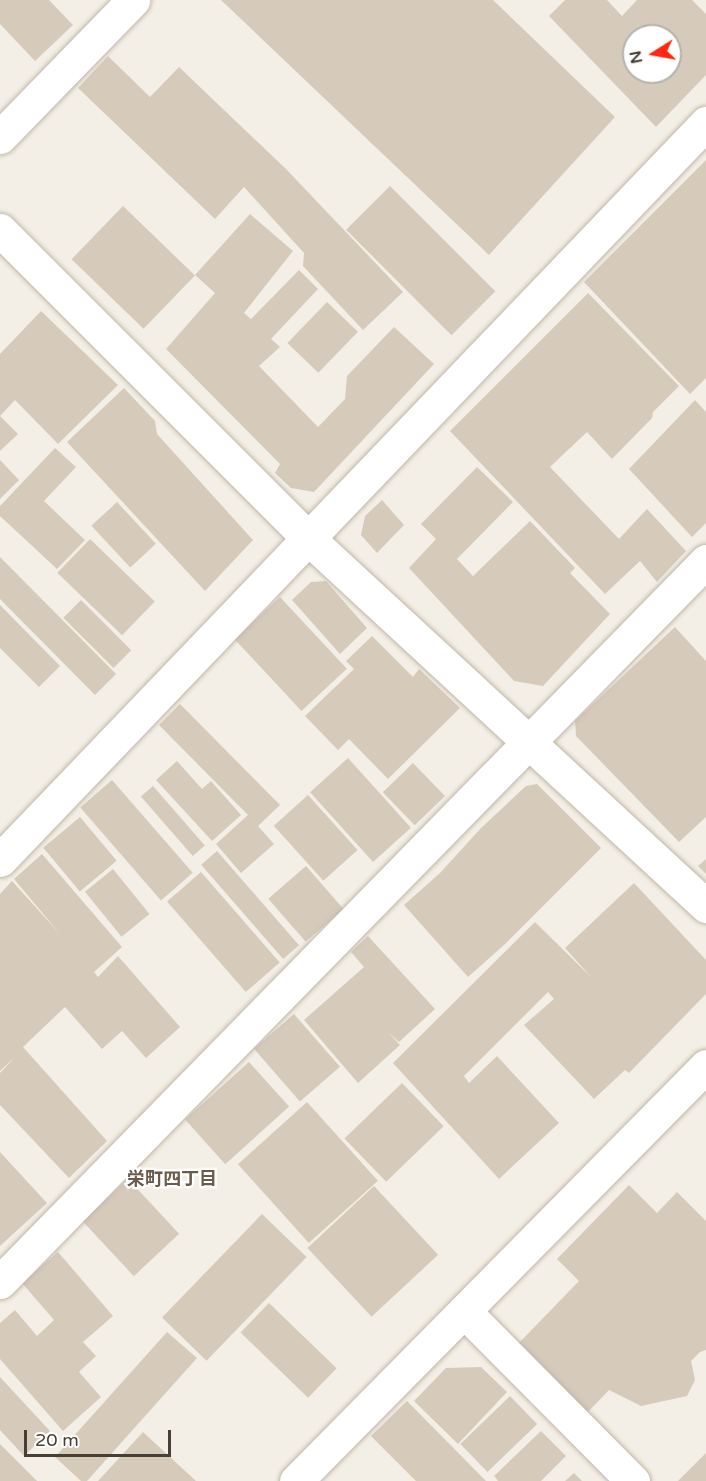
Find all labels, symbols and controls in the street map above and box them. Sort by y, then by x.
north arrow [622,24,682,84]
text: N [625,49,647,65]
district label: 栄町四丁目 [127,1168,217,1190]
scale bar [27,1418,174,1456]
text: 20 m [35,1429,79,1451]

